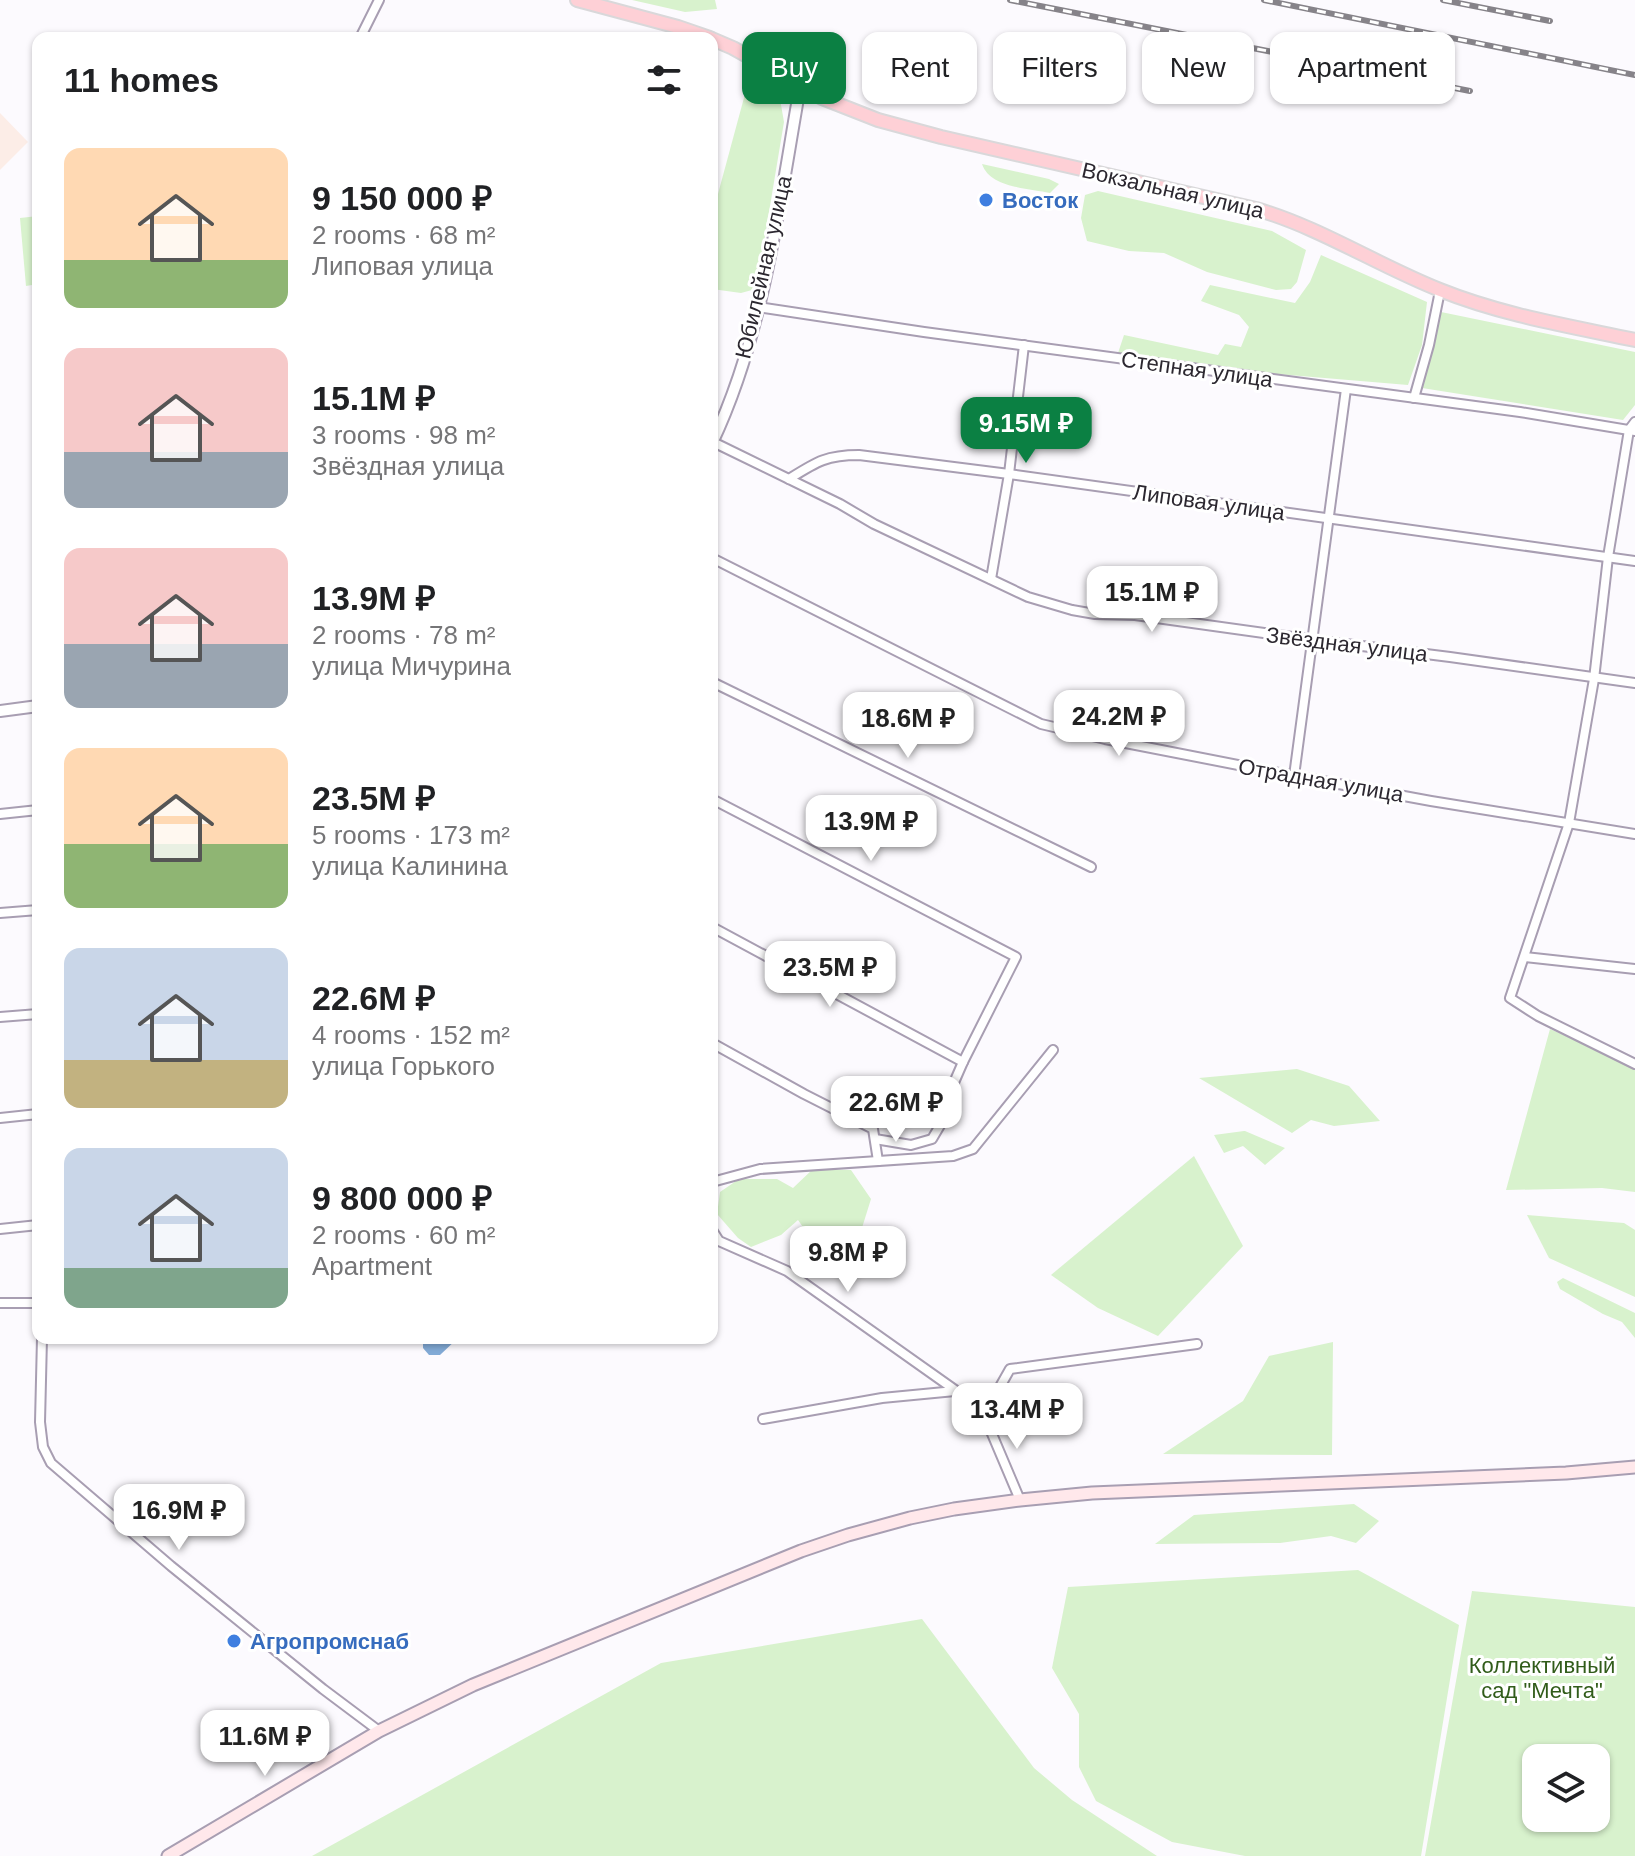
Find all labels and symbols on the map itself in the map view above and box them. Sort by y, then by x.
street label: Вокзальная улица [1079,157,1267,224]
street label: Юбилейная улица [730,172,797,361]
place label: Восток [1002,188,1079,213]
marker: Восток [977,191,995,209]
street label: Степная улица [1120,346,1275,393]
pin: 9.15M ₽ [952,397,1100,465]
street label: Липовая улица [1131,479,1287,526]
pin: 15.1M ₽ [1078,566,1226,634]
street label: Звёздная улица [1265,622,1430,667]
pin: 24.2M ₽ [1045,690,1193,758]
pin: 18.6M ₽ [834,692,982,760]
street label: Отрадная улица [1236,754,1406,807]
pin: 13.9M ₽ [797,795,945,863]
pin: 23.5M ₽ [756,941,904,1009]
pin: 22.6M ₽ [822,1076,970,1144]
pin: 9.8M ₽ [783,1226,913,1294]
pin: 13.4M ₽ [943,1383,1091,1451]
pin: 16.9M ₽ [105,1484,253,1552]
place label: Агропромснаб [250,1629,409,1654]
marker: Агропромснаб [225,1632,243,1650]
park label: Коллективный сад "Мечта" [1469,1653,1615,1703]
pin: 11.6M ₽ [191,1710,339,1778]

